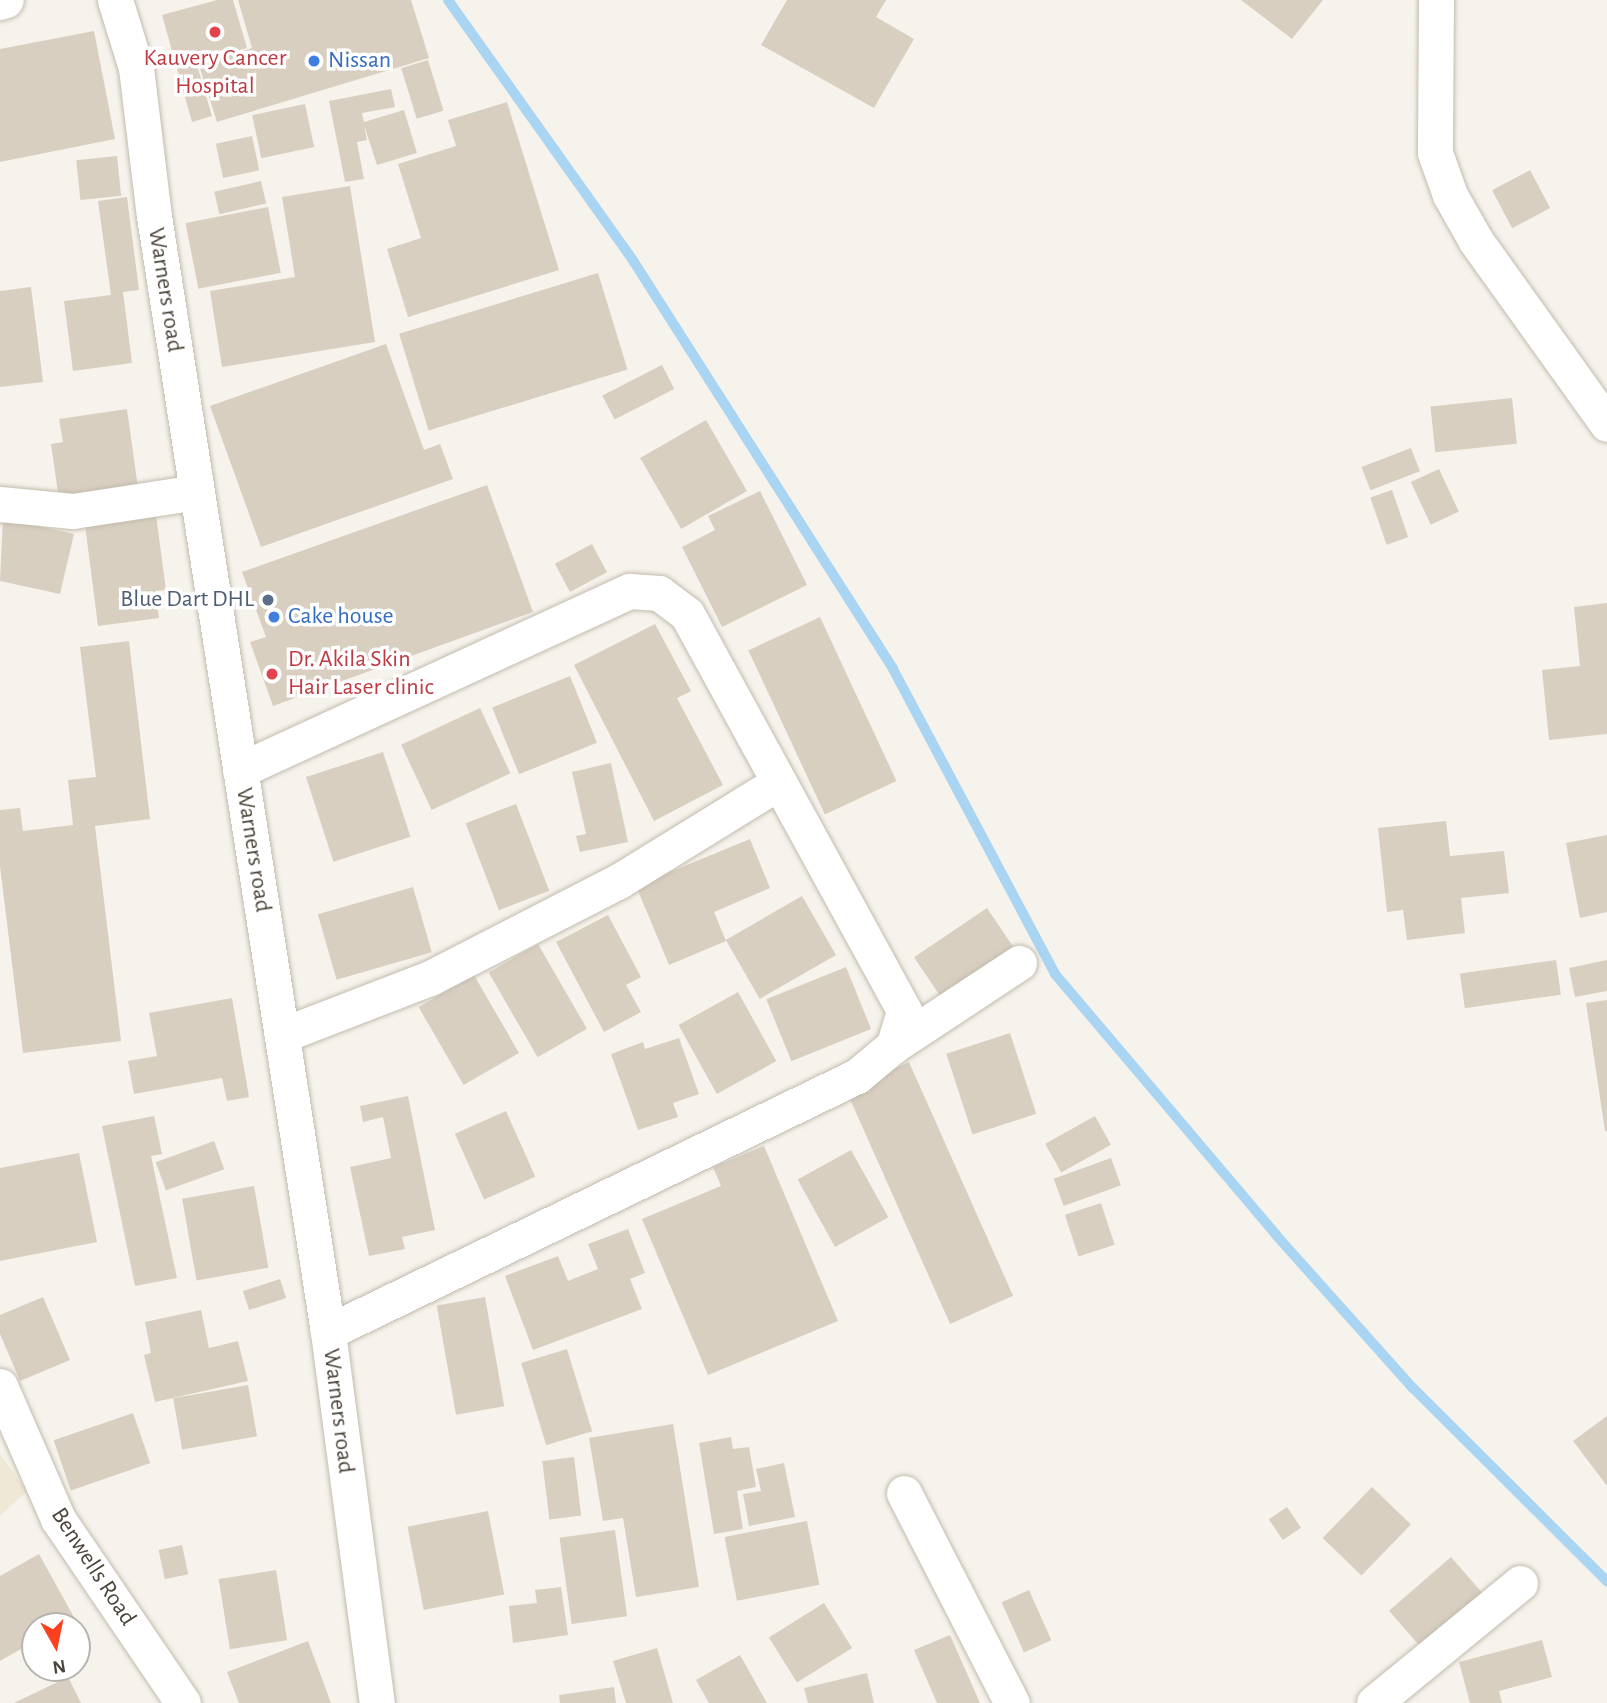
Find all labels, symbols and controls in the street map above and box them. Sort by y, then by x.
marker: Kauvery Cancer Hospital [205,22,225,42]
place label: Kauvery Cancer Hospital [144,45,286,101]
place label: Nissan [328,47,391,75]
marker: Nissan [306,53,322,69]
street label: Warners road [141,226,189,354]
place label: Blue Dart DHL [120,586,254,614]
marker: Blue Dart DHL [260,592,276,608]
place label: Cake house [288,603,394,631]
marker: Cake house [266,609,282,625]
place label: Dr. Akila Skin Hair Laser clinic [288,646,434,702]
marker: Dr. Akila Skin Hair Laser clinic [262,664,282,684]
street label: Warners road [229,786,277,914]
street label: Warners road [316,1347,360,1475]
street label: Benwells Road [44,1503,142,1631]
north arrow [21,1612,91,1682]
text: N [51,1656,67,1677]

